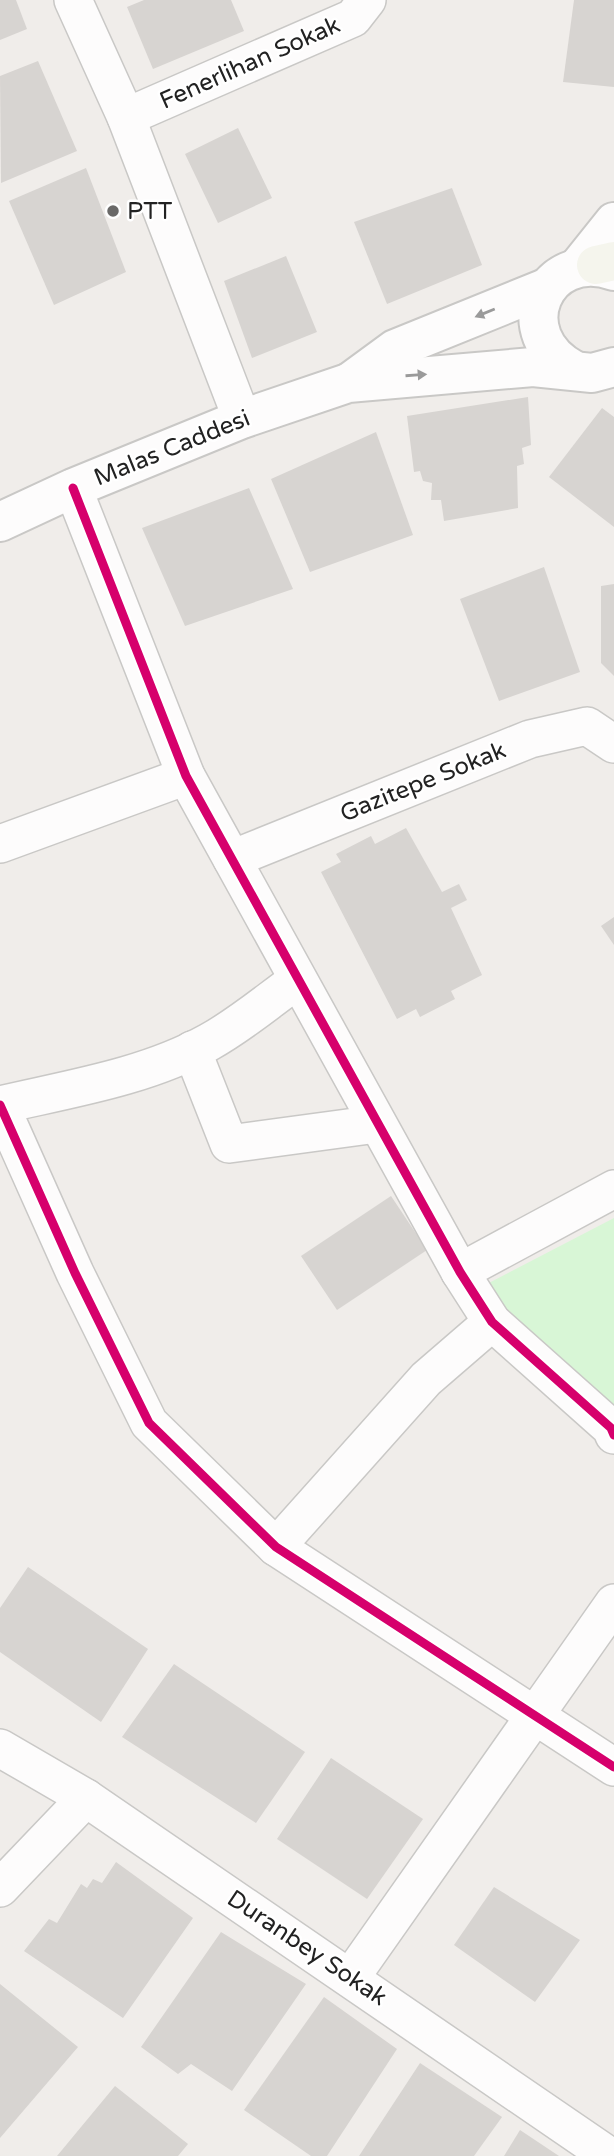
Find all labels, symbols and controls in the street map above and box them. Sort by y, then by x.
street label: Fenerlihan Sokak [155,10,345,116]
place label: PTT [127,197,173,226]
marker: PTT [105,203,121,219]
one-way arrow [474,307,495,318]
one-way arrow [405,370,427,381]
street label: Malas Caddesi [90,404,254,492]
street label: Gazitepe Sokak [336,736,510,828]
street label: Duranbey Sokak [222,1884,392,2012]

